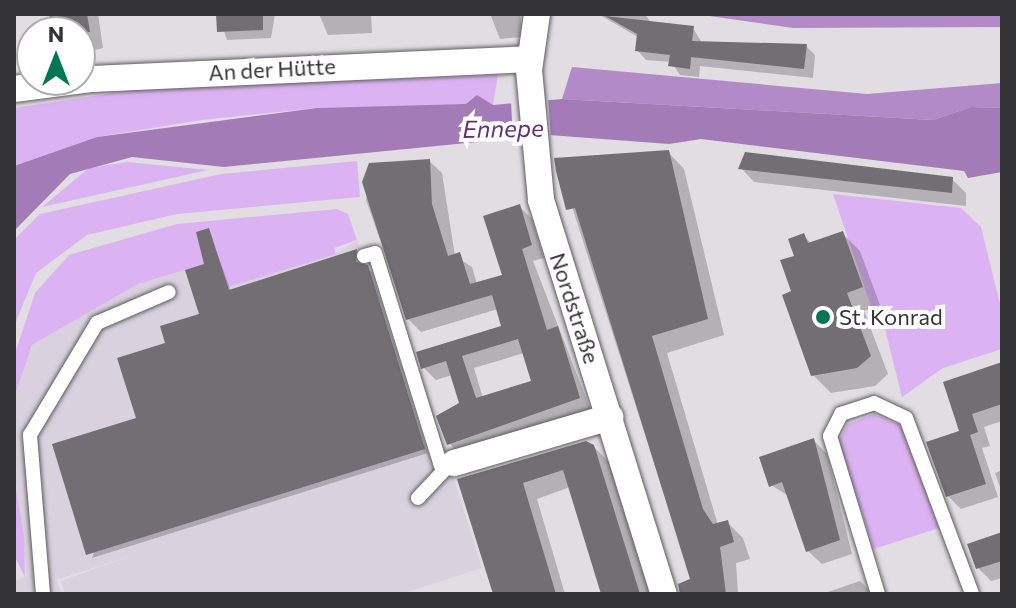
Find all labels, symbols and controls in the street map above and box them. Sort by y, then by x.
north arrow [16,16,96,96]
text: N [48,20,64,47]
street label: An der Hütte [208,52,336,86]
water label: Ennepe [462,113,544,143]
street label: Nordstraße [545,249,605,367]
place label: St. Konrad [839,304,943,330]
marker: St. Konrad [814,308,832,326]

